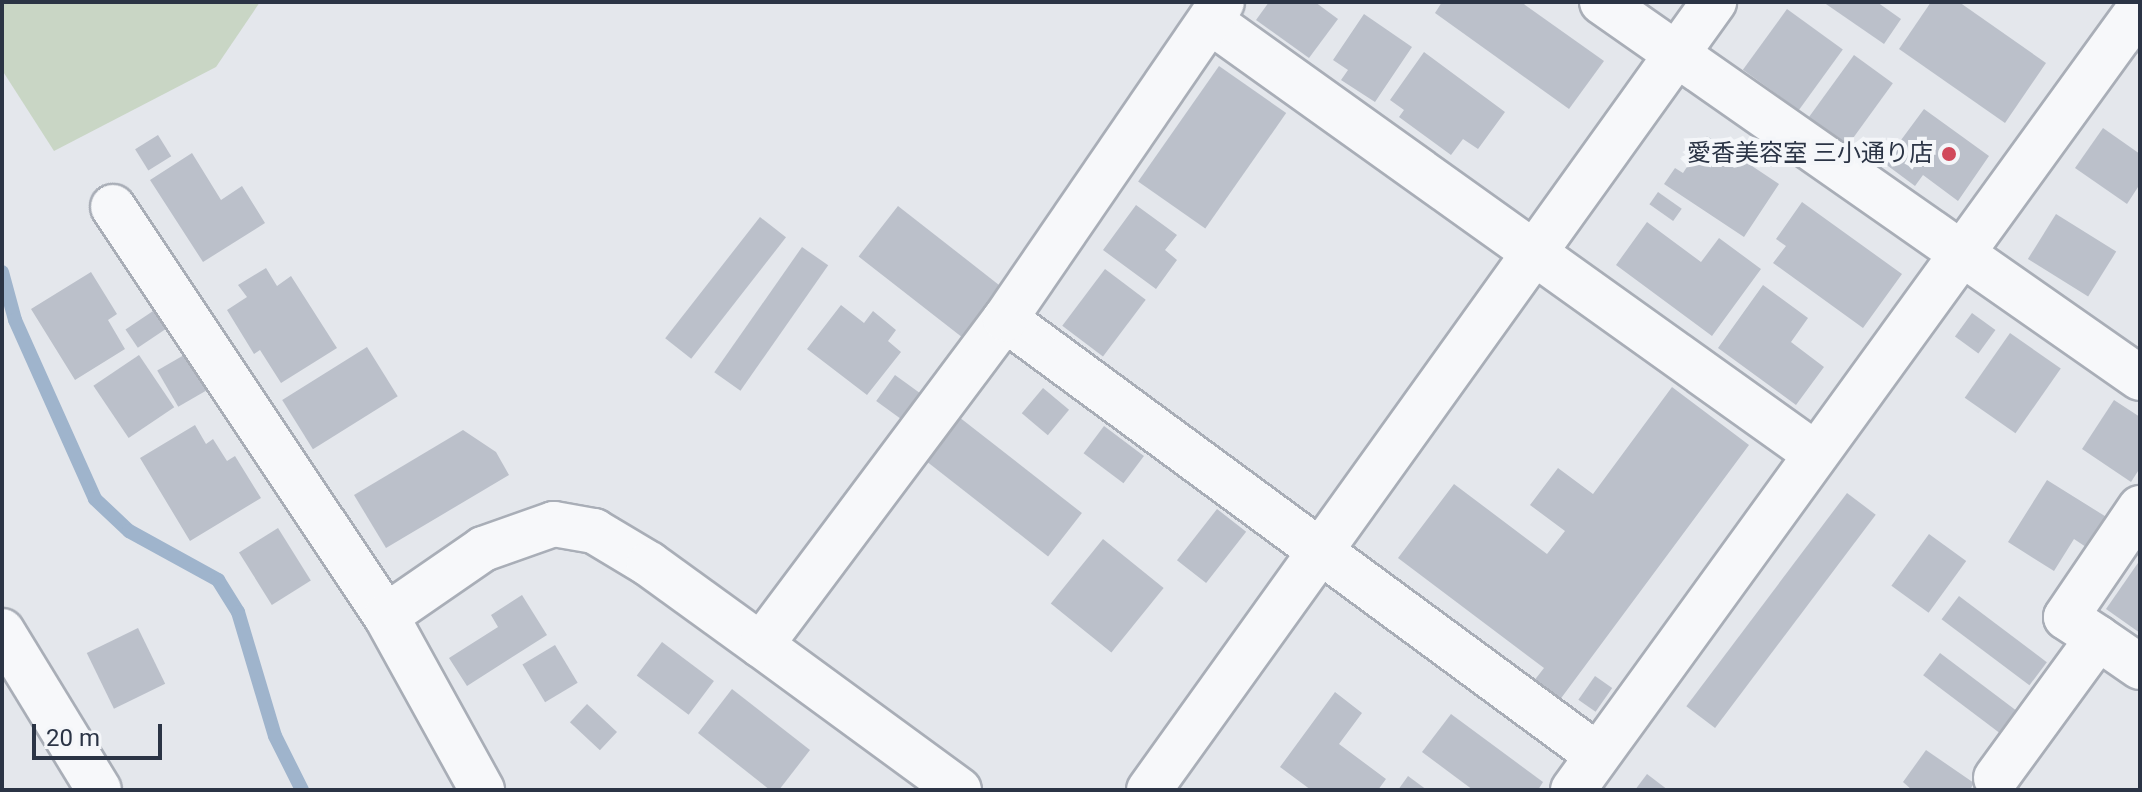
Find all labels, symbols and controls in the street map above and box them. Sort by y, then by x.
place label: 愛香美容室 三小通り店 [1687,140,1933,168]
marker: 愛香美容室 三小通り店 [1940,145,1958,163]
scale bar [36,708,166,758]
text: 20 m [46,724,100,752]

